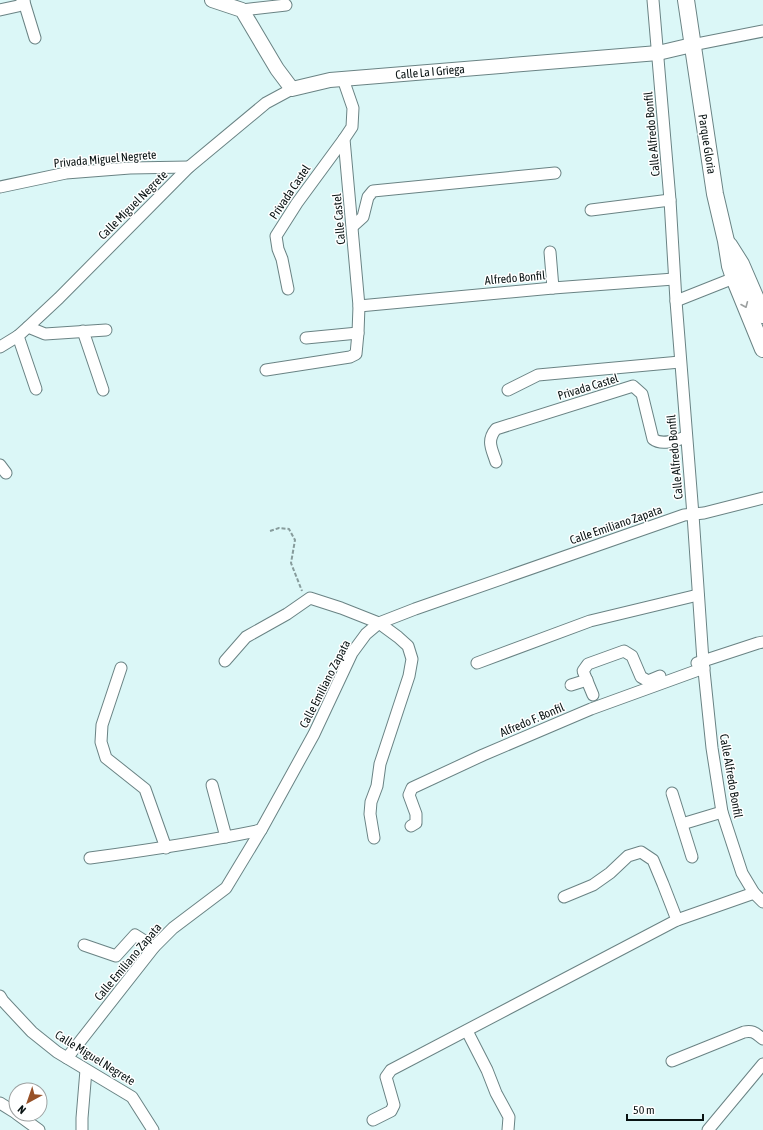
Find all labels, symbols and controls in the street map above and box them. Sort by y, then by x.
street label: Calle La I Griega [395,62,465,82]
street label: Calle Alfredo Bonfil [641,90,663,177]
street label: Parque Gloria [695,113,719,175]
street label: Privada Miguel Negrete [53,148,157,170]
street label: Privada Castel [267,161,314,222]
street label: Calle Miguel Negrete [96,168,170,242]
street label: Calle Castel [330,192,348,245]
street label: Alfredo Bonfil [484,268,547,288]
one-way arrow [740,301,748,309]
street label: Privada Castel [556,371,621,403]
street label: Calle Alfredo Bonfil [664,413,686,500]
street label: Calle Emiliano Zapata [568,503,664,547]
street label: Calle Emiliano Zapata [297,638,353,730]
street label: Alfredo F. Bonfil [498,700,567,740]
street label: Calle Alfredo Bonfil [717,733,745,820]
street label: Calle Emiliano Zapata [92,920,164,1004]
street label: Calle Miguel Negrete [52,1028,138,1088]
north arrow [8,1082,48,1122]
scale bar [627,1096,703,1122]
text: N [15,1103,28,1116]
text: 50 m [633,1103,655,1117]

